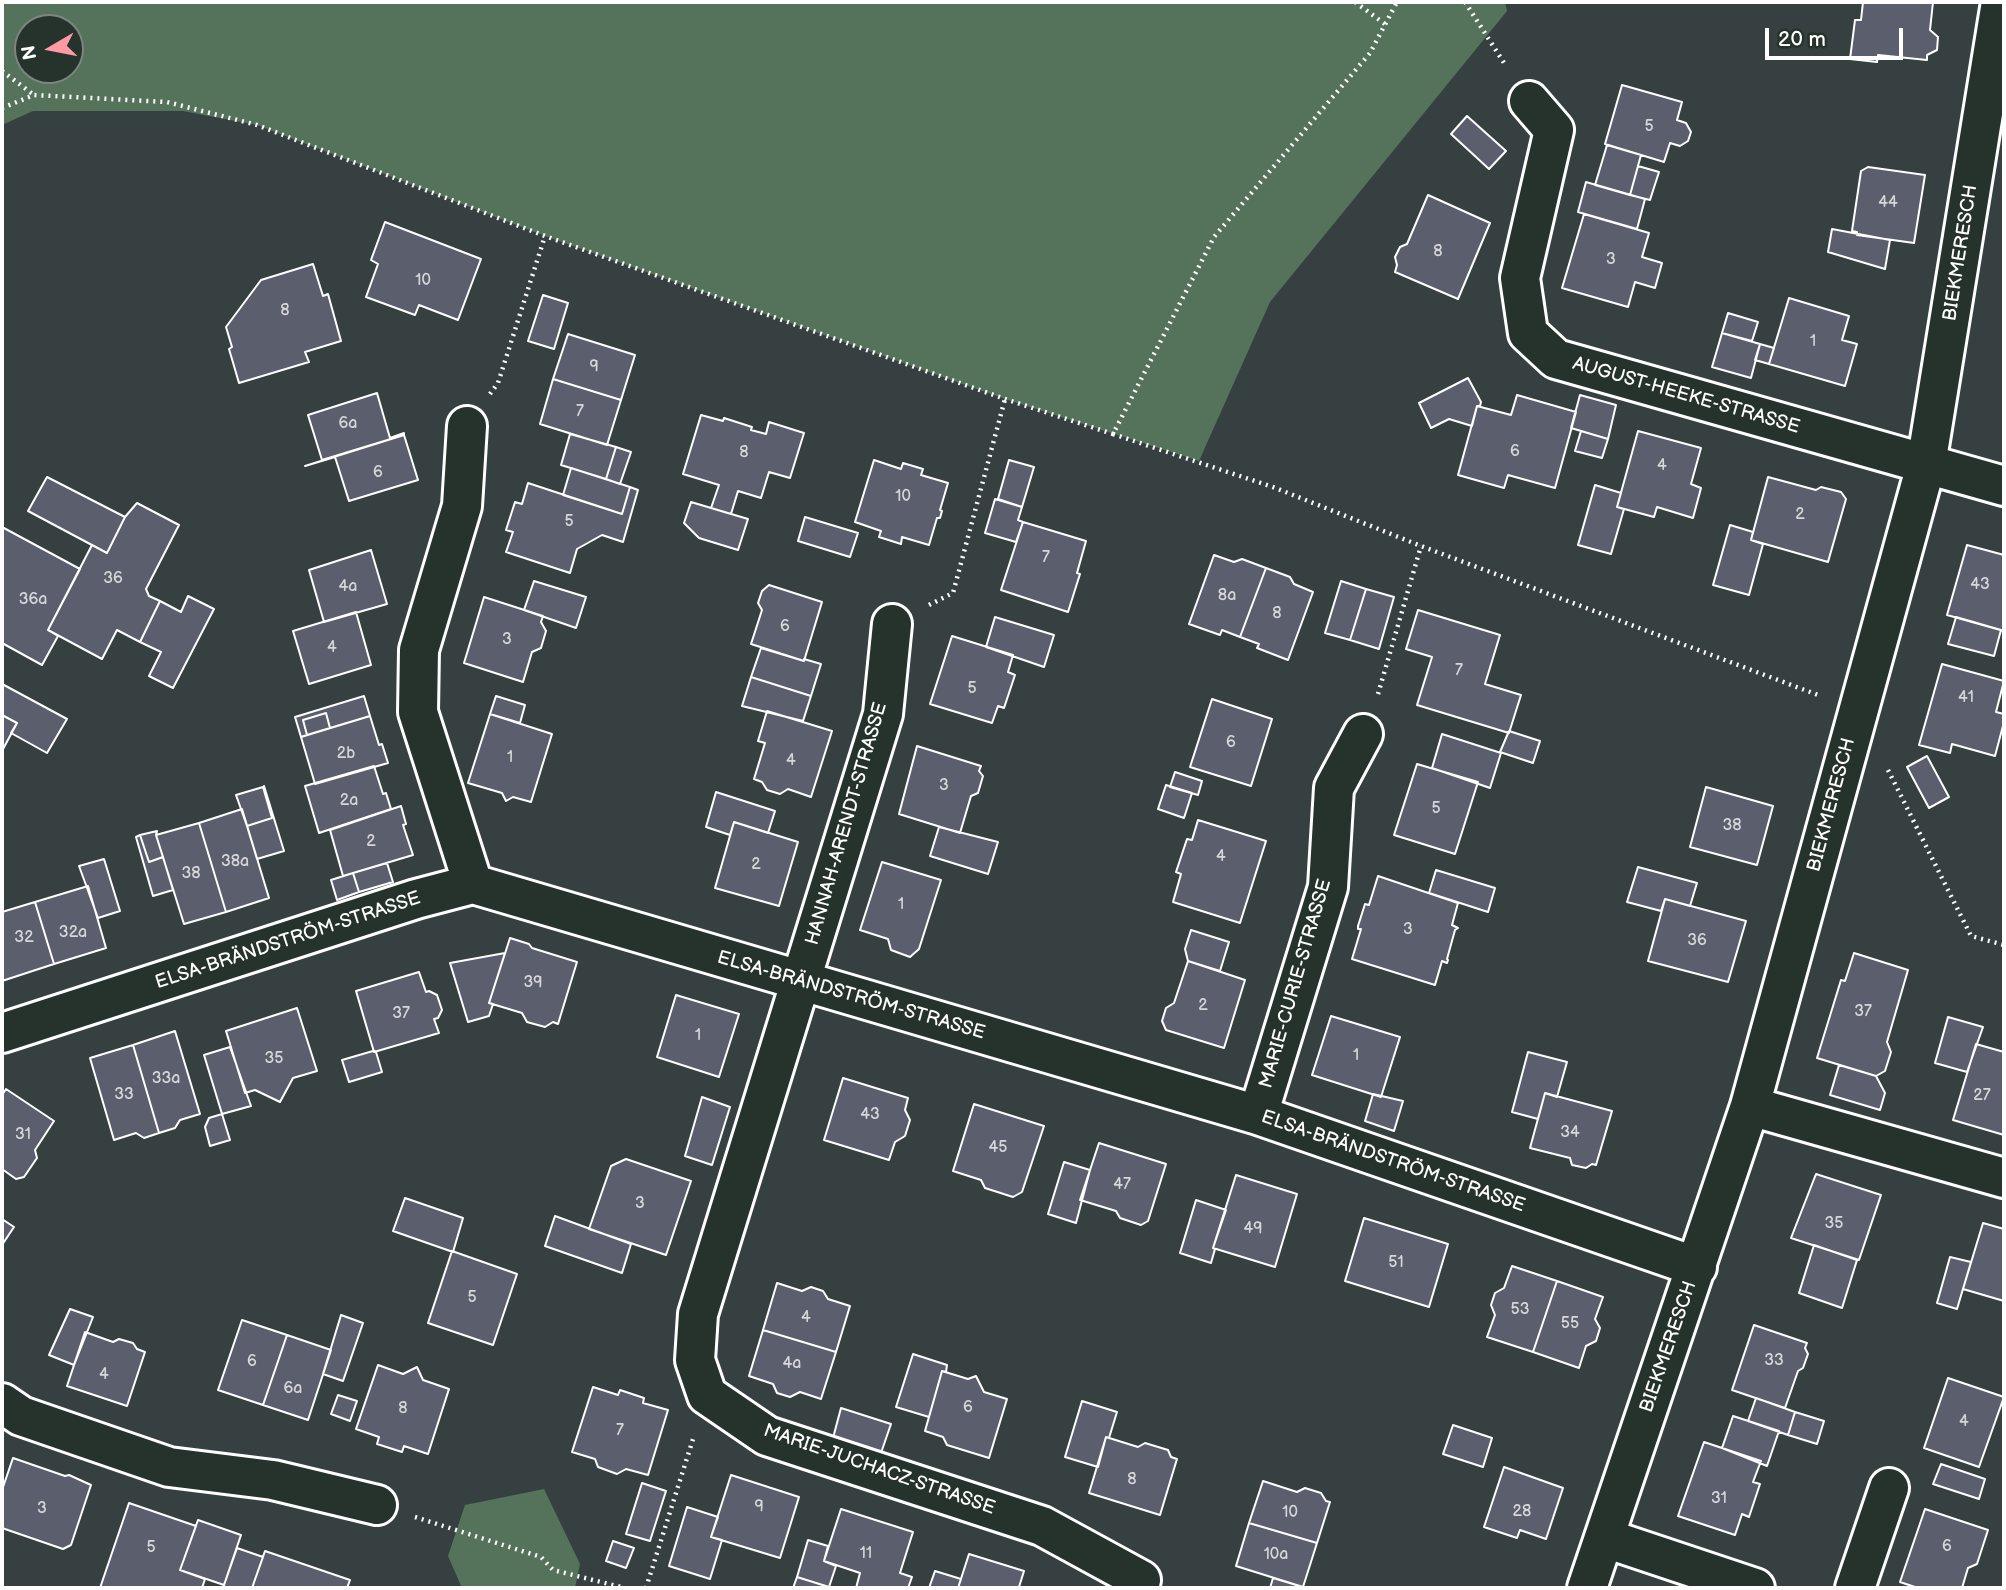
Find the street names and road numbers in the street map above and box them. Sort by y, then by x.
street label: BIEKMERESCH [1939,183,1983,323]
street label: AUGUST-HEEKE-STRASSE [1570,353,1802,439]
street label: HANNAH-ARENDT-STRASSE [801,700,893,948]
street label: BIEKMERESCH [1803,736,1861,874]
street label: MARIE-CURIE-STRASSE [1255,877,1337,1091]
street label: ELSA-BRÄNDSTRÖM-STRASSE [153,887,423,995]
street label: ELSA-BRÄNDSTRÖM-STRASSE [715,947,987,1045]
street label: ELSA-BRÄNDSTRÖM-STRASSE [1258,1106,1528,1218]
street label: BIEKMERESCH [1636,1278,1702,1416]
street label: MARIE-JUCHACZ-STRASSE [760,1420,998,1520]

